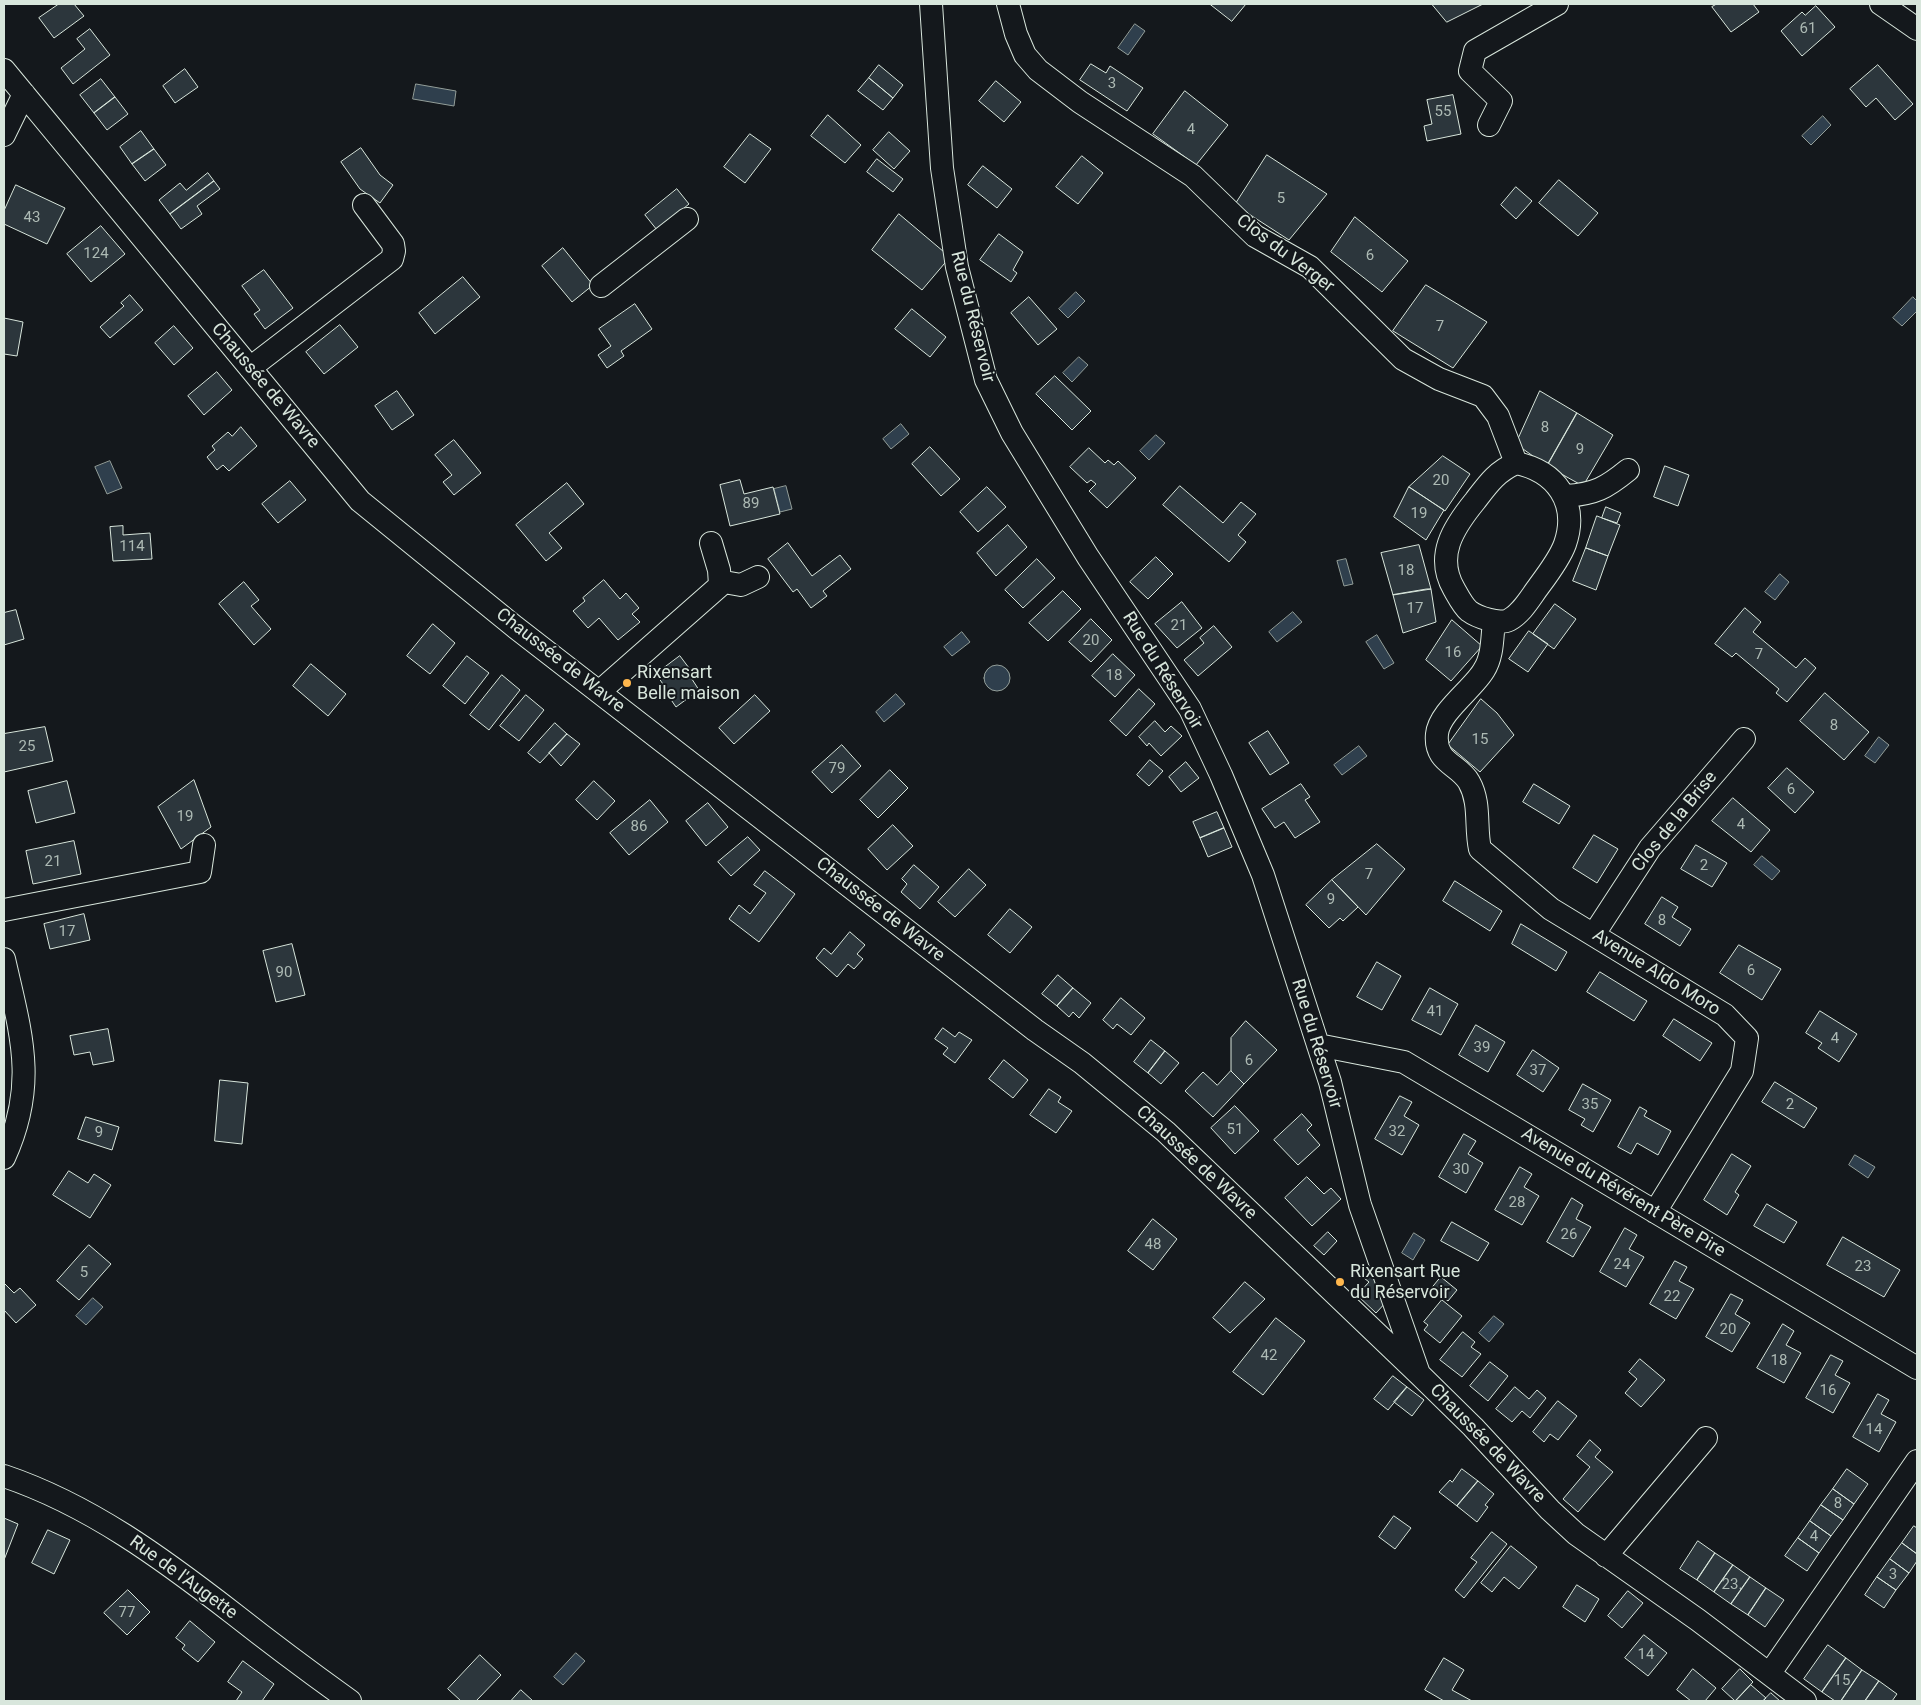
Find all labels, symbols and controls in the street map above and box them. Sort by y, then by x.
house number: 61 [1800,20,1816,38]
house number: 3 [1108,75,1116,93]
house number: 55 [1435,103,1451,121]
house number: 4 [1187,121,1195,139]
house number: 5 [1277,190,1285,208]
house number: 43 [24,209,40,227]
street label: Clos du Verger [1232,210,1338,298]
house number: 124 [83,245,109,263]
house number: 6 [1366,247,1374,265]
street label: Rue du Réservoir [945,249,999,385]
house number: 7 [1436,318,1444,336]
street label: Chaussée de Wavre [206,319,324,453]
house number: 8 [1541,419,1549,437]
house number: 9 [1576,441,1584,459]
house number: 20 [1433,472,1449,490]
house number: 89 [743,495,759,513]
house number: 19 [1411,505,1427,523]
house number: 114 [119,538,145,556]
house number: 18 [1398,562,1414,580]
house number: 17 [1407,600,1423,618]
street label: Chaussée de Wavre [491,604,629,718]
street label: Rue du Réservoir [1117,608,1207,734]
house number: 21 [1171,617,1187,635]
house number: 20 [1083,632,1099,650]
house number: 16 [1445,644,1461,662]
house number: 7 [1755,646,1763,664]
place label: Rixensart Belle maison [637,662,740,704]
house number: 18 [1106,667,1122,685]
marker: Rixensart Belle maison [621,677,633,689]
house number: 8 [1830,717,1838,735]
house number: 15 [1472,731,1488,749]
house number: 25 [19,738,35,756]
house number: 79 [829,760,845,778]
street label: Clos de la Brise [1628,767,1722,877]
house number: 6 [1787,781,1795,799]
house number: 19 [177,808,193,826]
house number: 4 [1737,816,1745,834]
house number: 86 [631,818,647,836]
house number: 21 [45,853,61,871]
street label: Chaussée de Wavre [811,853,949,967]
house number: 2 [1700,857,1708,875]
house number: 7 [1365,866,1373,884]
house number: 9 [1327,891,1335,909]
house number: 8 [1658,912,1666,930]
house number: 17 [59,923,75,941]
street label: Avenue Aldo Moro [1588,925,1724,1021]
house number: 6 [1747,962,1755,980]
house number: 90 [276,964,292,982]
street label: Rue du Réservoir [1286,976,1346,1112]
house number: 41 [1427,1003,1443,1021]
house number: 4 [1831,1030,1839,1048]
house number: 39 [1474,1039,1490,1057]
house number: 6 [1245,1052,1253,1070]
house number: 37 [1530,1062,1546,1080]
house number: 35 [1582,1096,1598,1114]
house number: 2 [1786,1096,1794,1114]
street label: Chaussée de Wavre [1131,1102,1261,1224]
house number: 51 [1227,1121,1243,1139]
house number: 32 [1389,1123,1405,1141]
street label: Avenue du Révérent Père Pire [1517,1123,1729,1263]
house number: 9 [95,1124,103,1142]
house number: 30 [1453,1161,1469,1179]
house number: 28 [1509,1194,1525,1212]
house number: 26 [1561,1226,1577,1244]
house number: 48 [1145,1236,1161,1254]
house number: 24 [1614,1256,1630,1274]
house number: 23 [1855,1258,1871,1276]
place label: Rixensart Rue du Réservoir [1350,1261,1460,1304]
house number: 5 [80,1264,88,1282]
marker: Rixensart Rue du Réservoir [1334,1276,1346,1288]
house number: 22 [1664,1288,1680,1306]
house number: 20 [1720,1321,1736,1339]
house number: 42 [1261,1347,1277,1365]
house number: 18 [1771,1352,1787,1370]
street label: Chaussée de Wavre [1425,1380,1549,1508]
house number: 16 [1820,1382,1836,1400]
house number: 14 [1866,1421,1882,1439]
house number: 8 [1834,1495,1842,1513]
house number: 4 [1810,1528,1818,1546]
street label: Rue de l'Augette [125,1532,241,1624]
house number: 3 [1889,1566,1897,1584]
house number: 23. [1722,1576,1742,1594]
house number: 77 [119,1604,135,1622]
house number: 14 [1638,1646,1654,1664]
house number: 15 [1834,1672,1850,1690]

